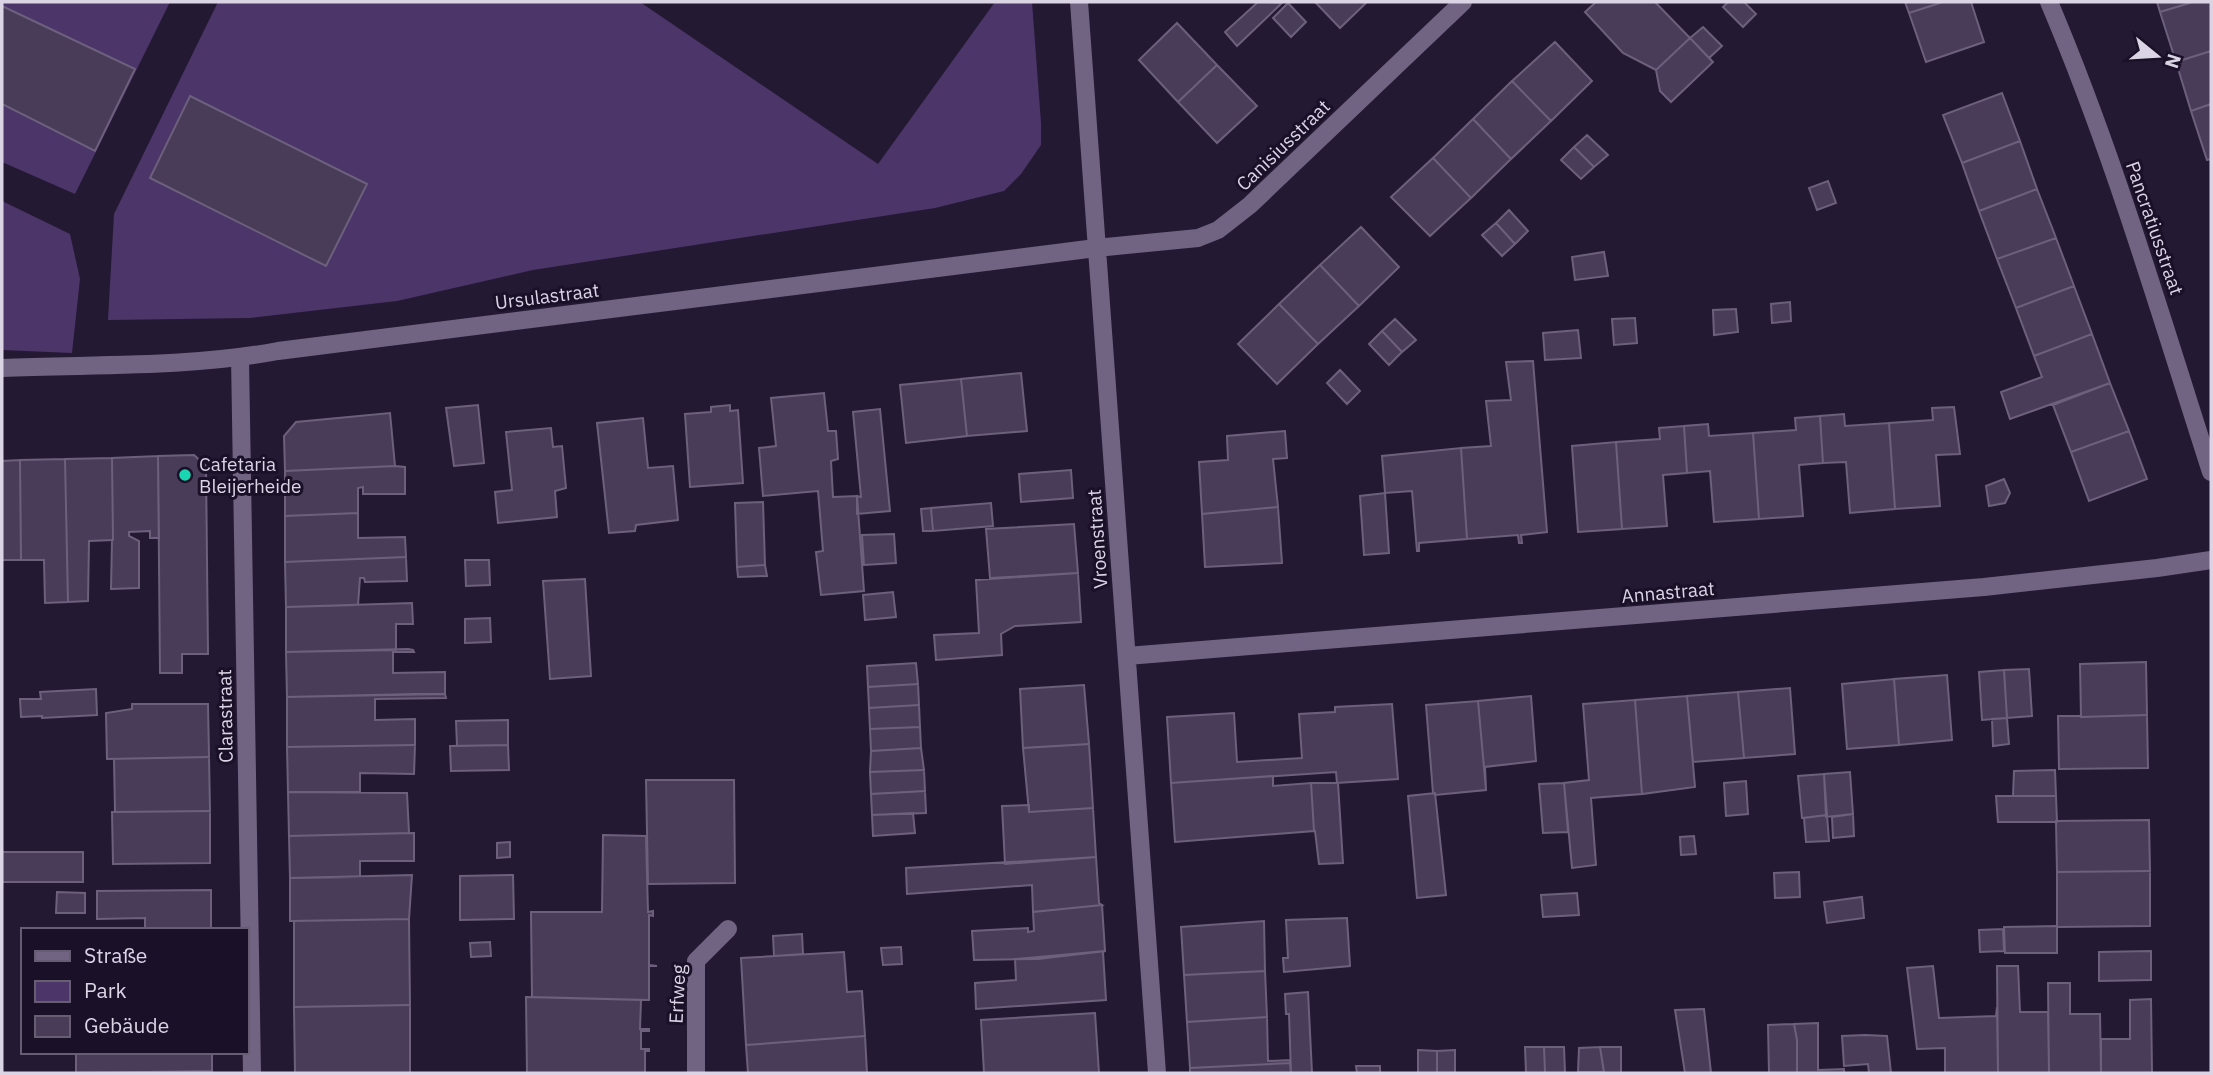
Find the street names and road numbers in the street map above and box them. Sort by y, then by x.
street label: Canisiusstraat [1231,94,1335,196]
street label: Pancratiusstraat [2121,158,2189,298]
street label: Ursulastraat [493,278,601,314]
street label: Vroenstraat [1082,488,1112,590]
street label: Annastraat [1620,576,1716,608]
street label: Clarastraat [212,669,238,763]
street label: Erfweg [663,964,691,1024]

